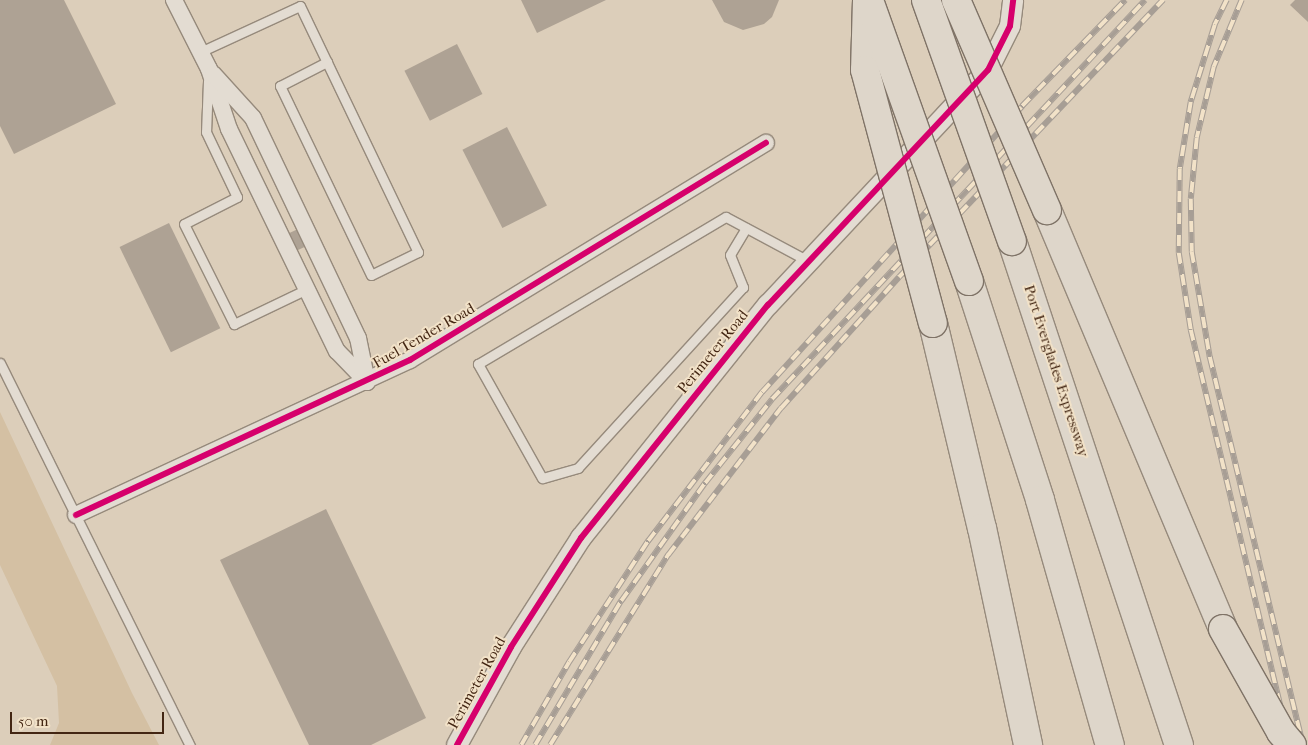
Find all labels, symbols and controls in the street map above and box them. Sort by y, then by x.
street label: Port Everglades Expressway [1020,283,1092,459]
street label: Fuel Tender Road [370,300,478,372]
street label: Perimeter Road [674,306,752,398]
street label: Perimeter Road [444,634,510,732]
scale bar [12,702,166,734]
text: 50 m [18,712,48,730]

